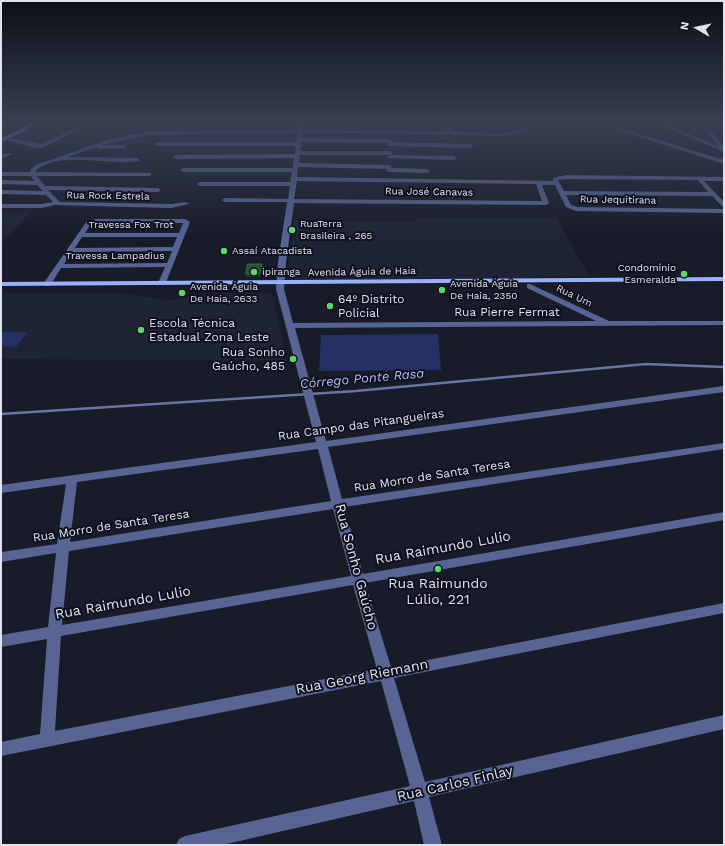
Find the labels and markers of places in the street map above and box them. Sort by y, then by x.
place label: RuaTerra Brasileira , 265 [300,218,372,242]
marker: RuaTerra Brasileira , 265 [287,225,297,235]
place label: Assaí Atacadista [232,245,312,257]
marker: Assaí Atacadista [219,246,229,256]
place label: Condomínio Esmeralda [618,262,676,286]
place label: ipiranga [262,266,300,278]
marker: ipiranga [249,267,259,277]
marker: Condomínio Esmeralda [679,269,689,279]
place label: Avenida Águia De Haia, 2350 [450,278,518,302]
place label: Avenida Águia De Haia, 2633 [190,281,258,304]
marker: Avenida Águia De Haia, 2350 [437,285,447,295]
marker: Avenida Águia De Haia, 2633 [177,288,187,298]
place label: 64º Distrito Policial [338,292,404,320]
marker: 64º Distrito Policial [325,301,335,311]
place label: Escola Técnica Estadual Zona Leste [149,316,269,344]
marker: Escola Técnica Estadual Zona Leste [136,325,146,335]
place label: Rua Sonho Gaúcho, 485 [212,345,285,373]
marker: Rua Sonho Gaúcho, 485 [288,354,298,364]
marker: Rua Raimundo Lúlio, 221 [433,564,443,574]
place label: Rua Raimundo Lúlio, 221 [388,576,488,608]

